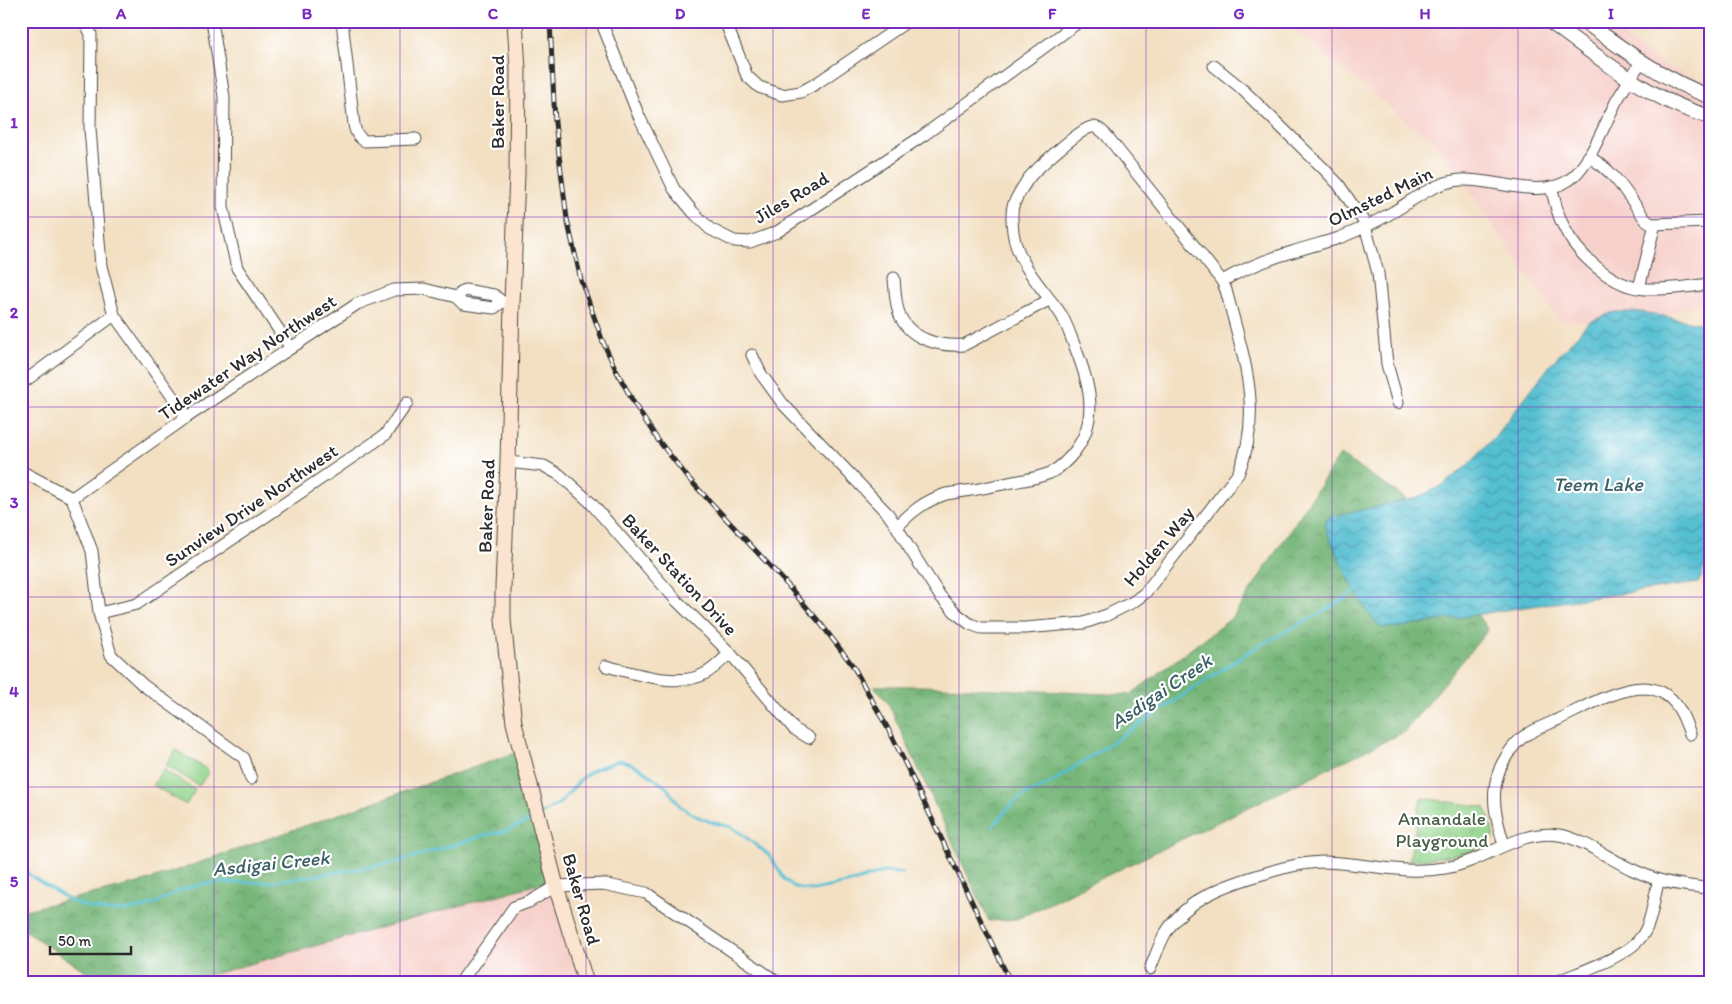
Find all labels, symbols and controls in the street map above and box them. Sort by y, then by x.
text: A [115,4,127,23]
text: B [302,4,313,23]
text: C [488,4,499,23]
text: D [675,4,686,23]
text: E [862,4,871,23]
text: F [1048,4,1057,23]
text: G [1233,4,1245,23]
text: H [1419,4,1431,23]
text: I [1608,4,1614,23]
street label: Baker Road [486,54,509,149]
text: 1 [10,113,18,132]
street label: Olmsted Main [1324,161,1436,232]
street label: Jiles Road [750,166,833,229]
street label: Tidewater Way Northwest [154,289,340,425]
text: 2 [10,303,19,322]
street label: Sunview Drive Northwest [161,439,342,572]
street label: Baker Road [473,458,500,553]
water label: Teem Lake [1553,472,1644,496]
text: 3 [10,493,19,512]
street label: Holden Way [1118,502,1199,591]
street label: Baker Station Drive [617,508,742,640]
water label: Asdigai Creek [1106,647,1218,734]
text: 4 [9,682,19,701]
park label: Annandale Playground [1395,807,1489,852]
water label: Asdigai Creek [212,845,332,881]
street label: Baker Road [557,851,606,948]
text: 5 [10,872,19,891]
scale bar [50,924,131,956]
text: 50 m [58,932,91,950]

